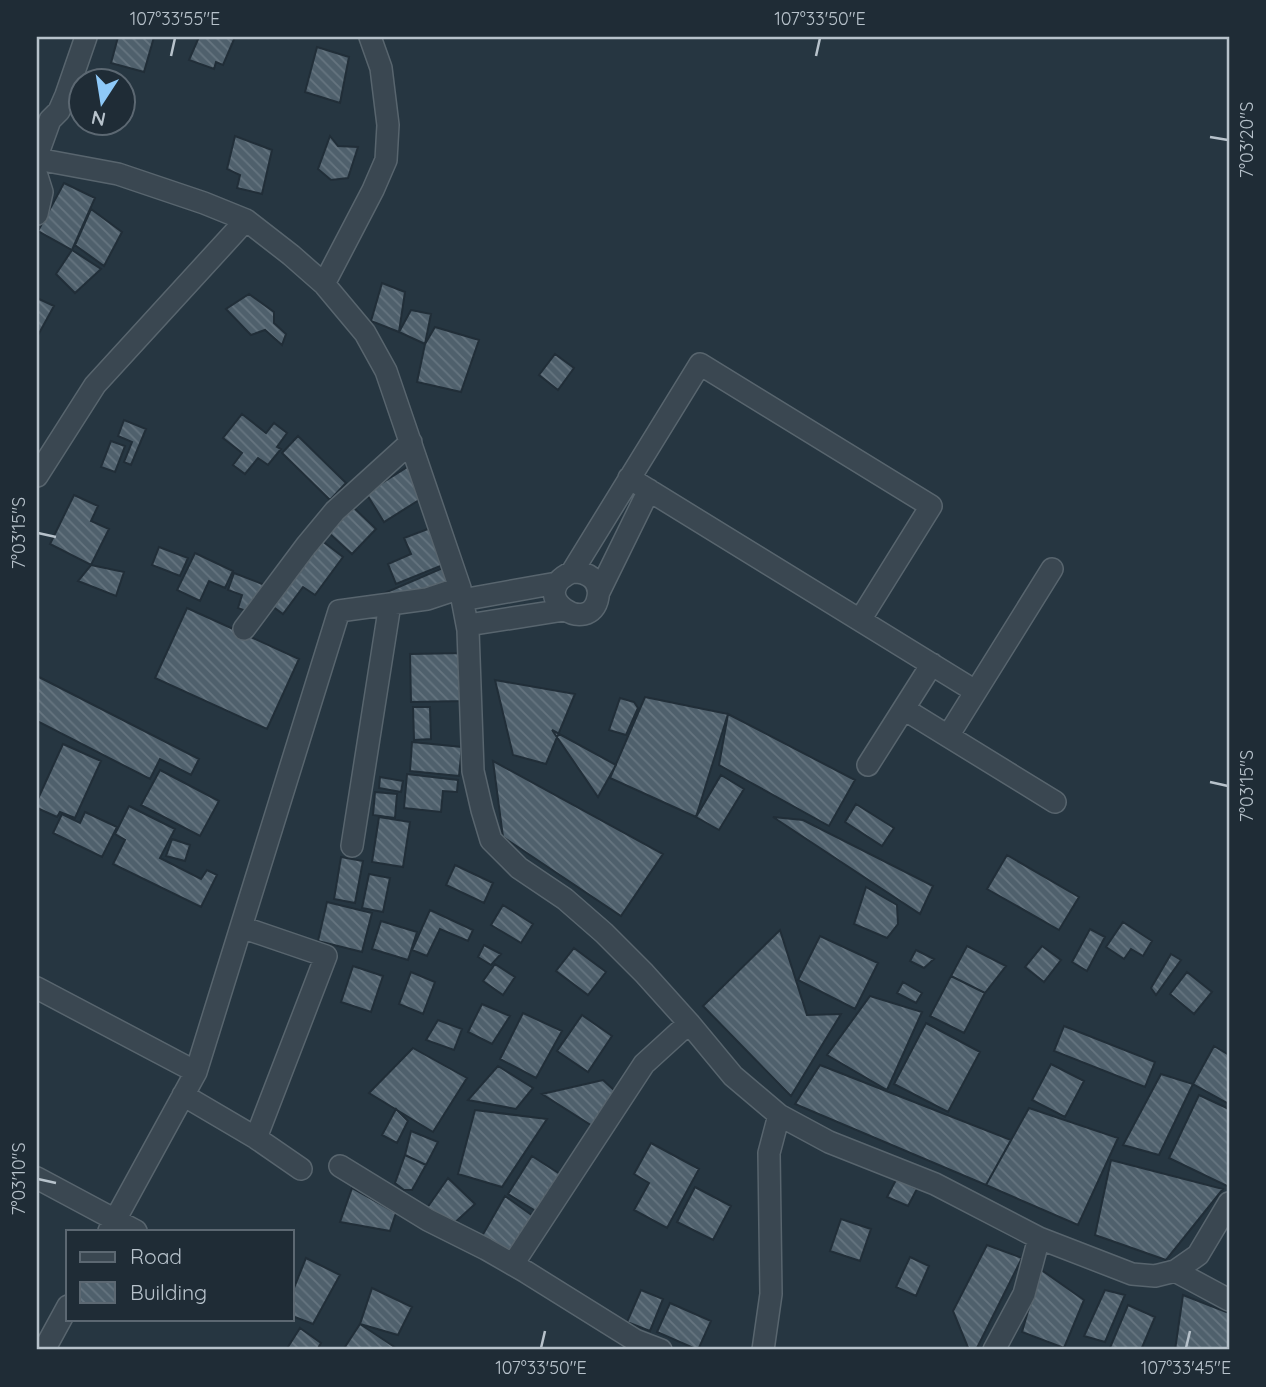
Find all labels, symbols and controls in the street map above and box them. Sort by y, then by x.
text: 107°33'55"E [130,7,220,30]
text: 107°33'50"E [774,7,866,30]
north arrow [66,66,136,136]
text: 7°03'20"S [1235,102,1258,178]
text: N [89,105,108,132]
text: 7°03'15"S [7,497,30,569]
text: 7°03'15"S [1235,750,1258,822]
text: 7°03'10"S [7,1142,30,1216]
legend [66,1230,294,1320]
text: Road [130,1243,182,1269]
text: Building [130,1279,207,1305]
text: 107°33'50"E [495,1356,587,1379]
text: 107°33'45"E [1141,1356,1231,1379]

